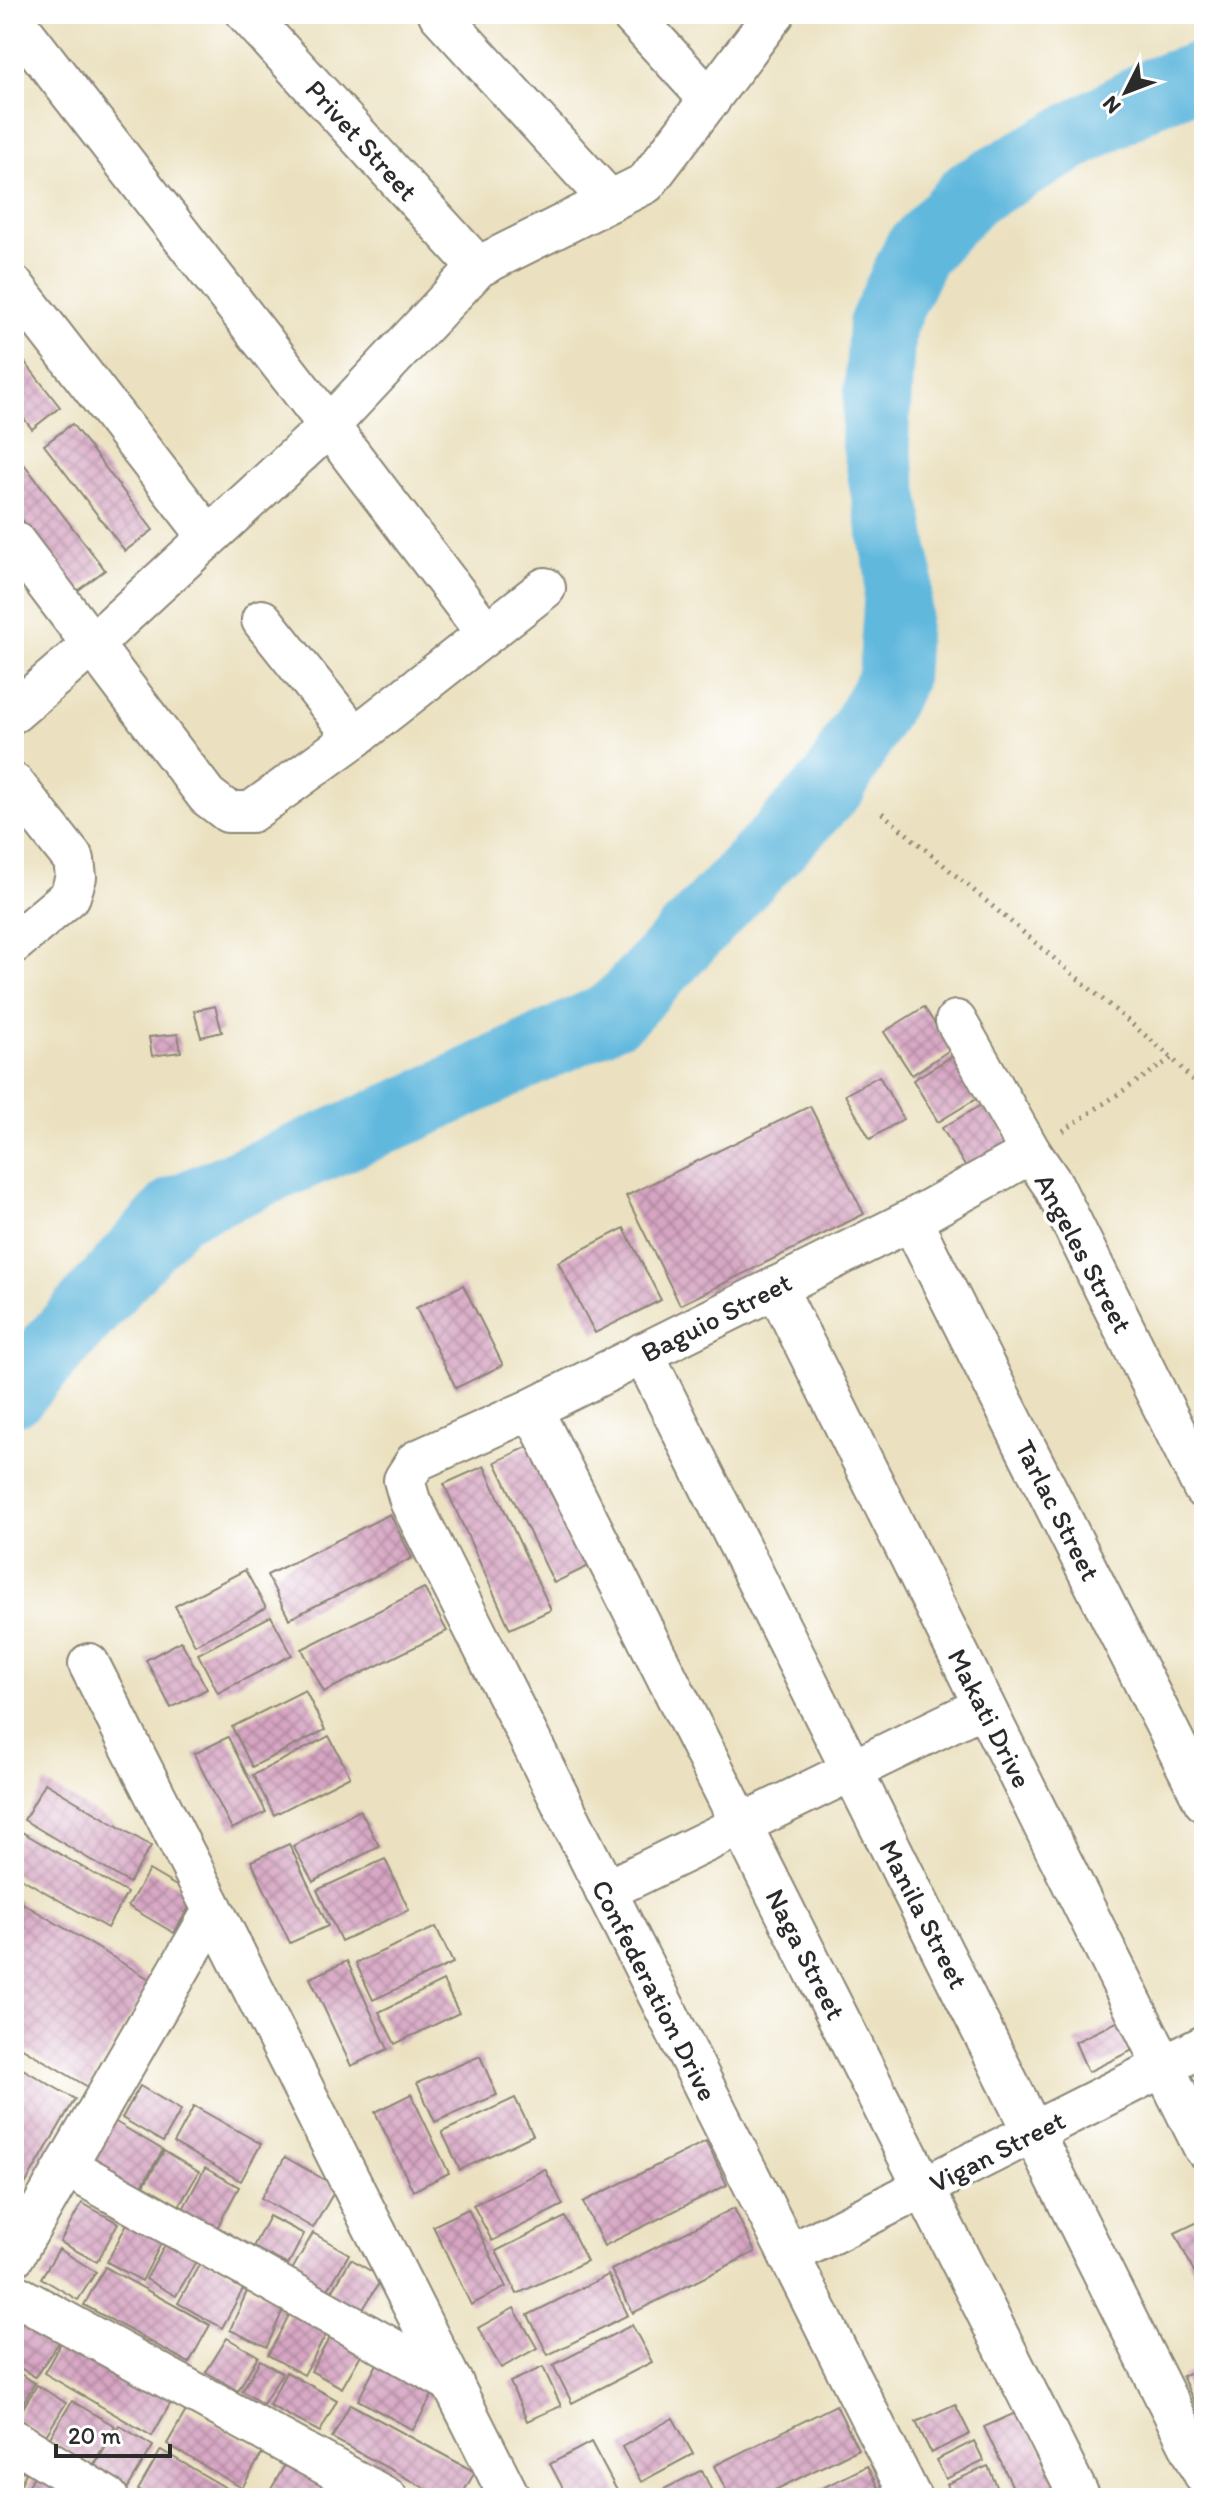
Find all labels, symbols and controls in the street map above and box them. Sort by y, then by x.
north arrow [1086,52,1166,132]
street label: Privet Street [299,72,425,208]
text: N [1097,90,1127,120]
street label: Angeles Street [1028,1167,1140,1339]
street label: Baguio Street [635,1264,797,1370]
street label: Tarlac Street [1008,1434,1108,1586]
street label: Makati Drive [940,1643,1040,1793]
street label: Manila Street [872,1834,976,1994]
street label: Confederation Drive [585,1874,725,2106]
street label: Naga Street [758,1883,854,2025]
street label: Vigan Street [923,2102,1071,2200]
scale bar [56,2408,170,2458]
text: 20 m [68,2421,121,2450]

